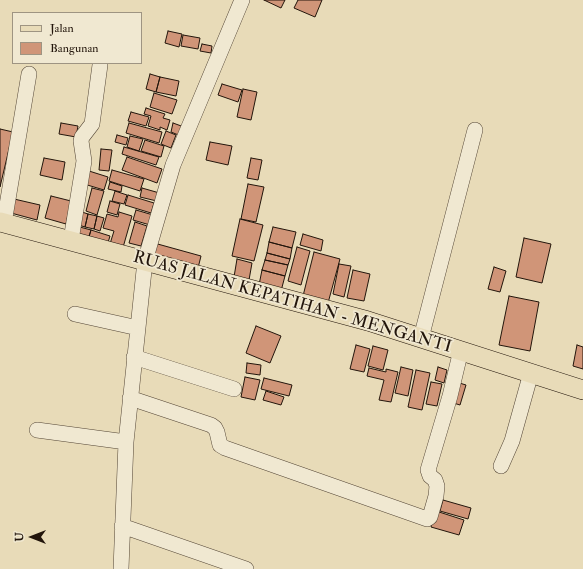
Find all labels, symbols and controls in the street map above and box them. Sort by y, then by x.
legend [12,12,142,64]
text: Jalan [50,21,74,36]
text: Bangunan [50,41,99,56]
street label: RUAS JALAN KEPATIHAN - MENGANTI [130,248,454,358]
north arrow [12,517,52,557]
text: U [13,532,26,542]

